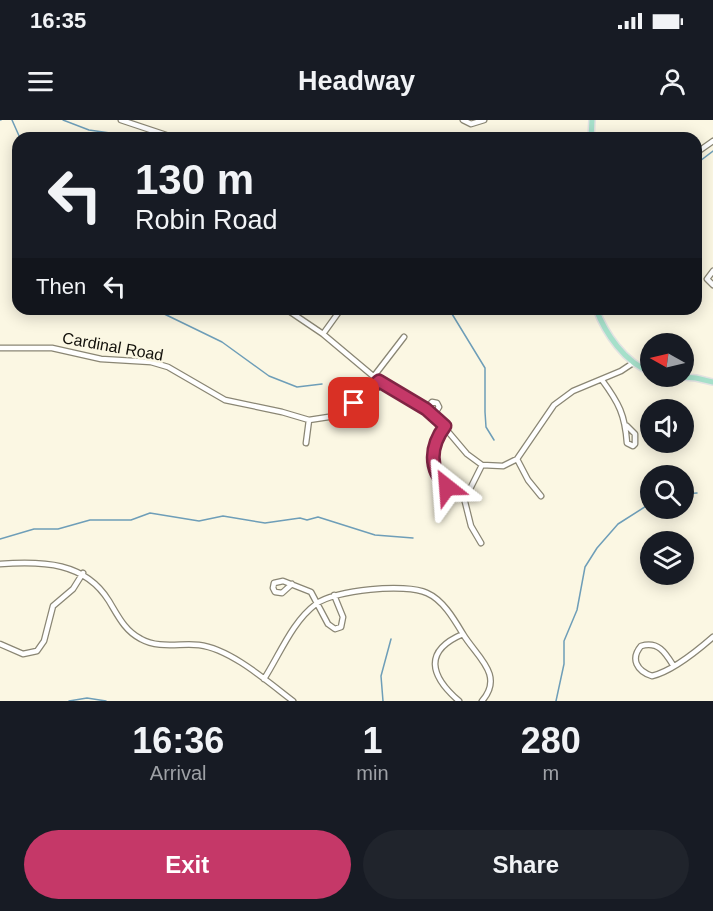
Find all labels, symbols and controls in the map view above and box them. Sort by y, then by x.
text: 16:35 [30,8,86,33]
icon: menu [24,65,57,98]
icon: person [656,65,689,98]
text: Headway [298,66,415,96]
icon: left [36,156,114,234]
text: 130 m [135,156,254,203]
text: Robin Road [135,205,278,235]
icon: left [98,270,131,303]
text: Then [36,274,86,299]
street label: Cardinal Road [61,329,165,364]
north arrow [640,333,694,387]
map controls [640,333,694,585]
pin [328,377,379,428]
icon: arrive [337,386,370,419]
button: sound [640,399,694,453]
position arrow [415,455,479,519]
button: search [640,465,694,519]
button: layers [640,531,694,585]
text: 16:36 [132,720,224,761]
text: 1 [362,720,382,761]
text: 280 [521,720,581,761]
text: Arrival [150,762,207,784]
text: min [356,762,389,784]
text: m [542,762,559,784]
button: Exit [24,830,351,899]
button: Share [363,830,689,899]

